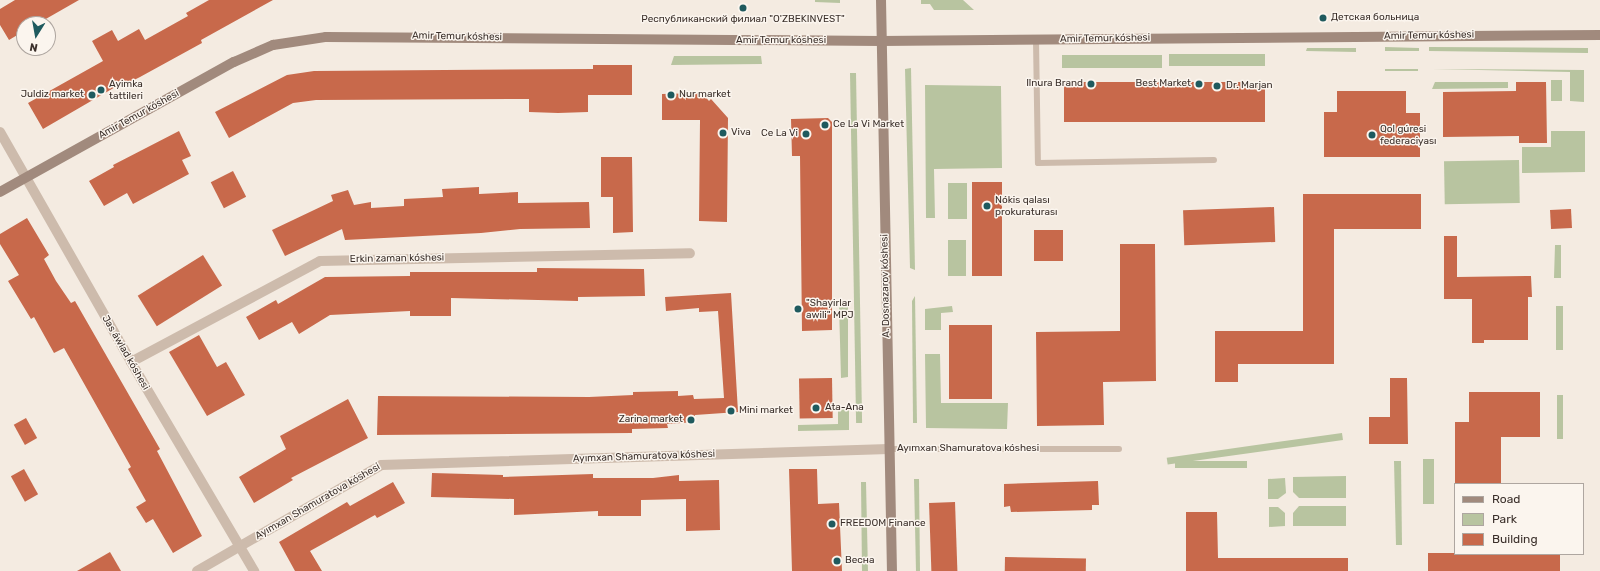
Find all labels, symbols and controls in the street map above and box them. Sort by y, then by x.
marker: Республиканский филиал "O'ZBEKINVEST" [738,3,748,13]
place label: Детская больница [1331,12,1419,24]
marker: Детская больница [1318,13,1328,23]
place label: Республиканский филиал "O'ZBEKINVEST" [641,14,845,26]
north arrow [16,16,56,56]
street label: Amir Temur kóshesi [1383,29,1475,43]
street label: Amir Temur kóshesi [411,30,503,44]
street label: Amir Temur kóshesi [1059,32,1151,46]
street label: Amir Temur kóshesi [736,35,826,47]
text: N [29,40,39,54]
place label: Ayimka tattileri [109,78,143,102]
place label: Ilnura Brand [1026,78,1083,90]
place label: Best Market [1136,78,1191,90]
marker: Ilnura Brand [1086,79,1096,89]
marker: Best Market [1194,79,1204,89]
marker: Dr. Marjan [1211,80,1223,92]
place label: Dr. Marjan [1226,80,1273,92]
marker: Ayimka tattileri [96,85,106,95]
street label: Amir Temur kóshesi [96,88,182,142]
place label: Juldiz market [21,89,84,101]
place label: Nur market [679,89,731,101]
marker: Juldiz market [87,90,97,100]
marker: Nur market [666,90,676,100]
place label: Ce La Vi Market [833,119,904,131]
marker: Ce La Vi Market [820,120,830,130]
place label: Qol gúresi federaciyası [1380,123,1436,146]
place label: Viva [731,127,751,139]
marker: Viva [718,128,728,138]
place label: Ce La Vi [761,128,798,140]
marker: Ce La Vi [801,129,811,139]
marker: Qol gúresi federaciyası [1367,130,1377,140]
place label: Nókis qalası prokuraturası [995,194,1057,218]
marker: Nókis qalası prokuraturası [982,201,992,211]
street label: A. Dosnazarov kóshesi [879,234,893,338]
street label: Erkin zaman kóshesi [350,252,444,266]
place label: "Shayirlar awili" MPJ [806,297,854,320]
marker: "Shayirlar awili" MPJ [793,304,803,314]
street label: Jas áwlad kóshesi [99,314,151,392]
marker: Ata-Ana [810,402,822,414]
place label: Ata-Ana [825,402,864,414]
place label: Mini market [739,405,793,417]
marker: Mini market [726,406,736,416]
place label: Zarina market [619,414,683,426]
marker: Zarina market [686,415,696,425]
street label: Ayımxan Shamuratova kóshesi [897,443,1039,455]
street label: Ayımxan Shamuratova kóshesi [573,449,715,465]
street label: Ayımxan Shamuratova kóshesi [253,461,383,543]
legend [1454,483,1584,555]
text: Road [1492,492,1520,506]
text: Park [1492,512,1517,526]
place label: FREEDOM Finance [840,518,926,530]
marker: FREEDOM Finance [827,519,837,529]
text: Building [1492,532,1538,546]
place label: Весна [845,555,874,567]
marker: Весна [832,556,842,566]

